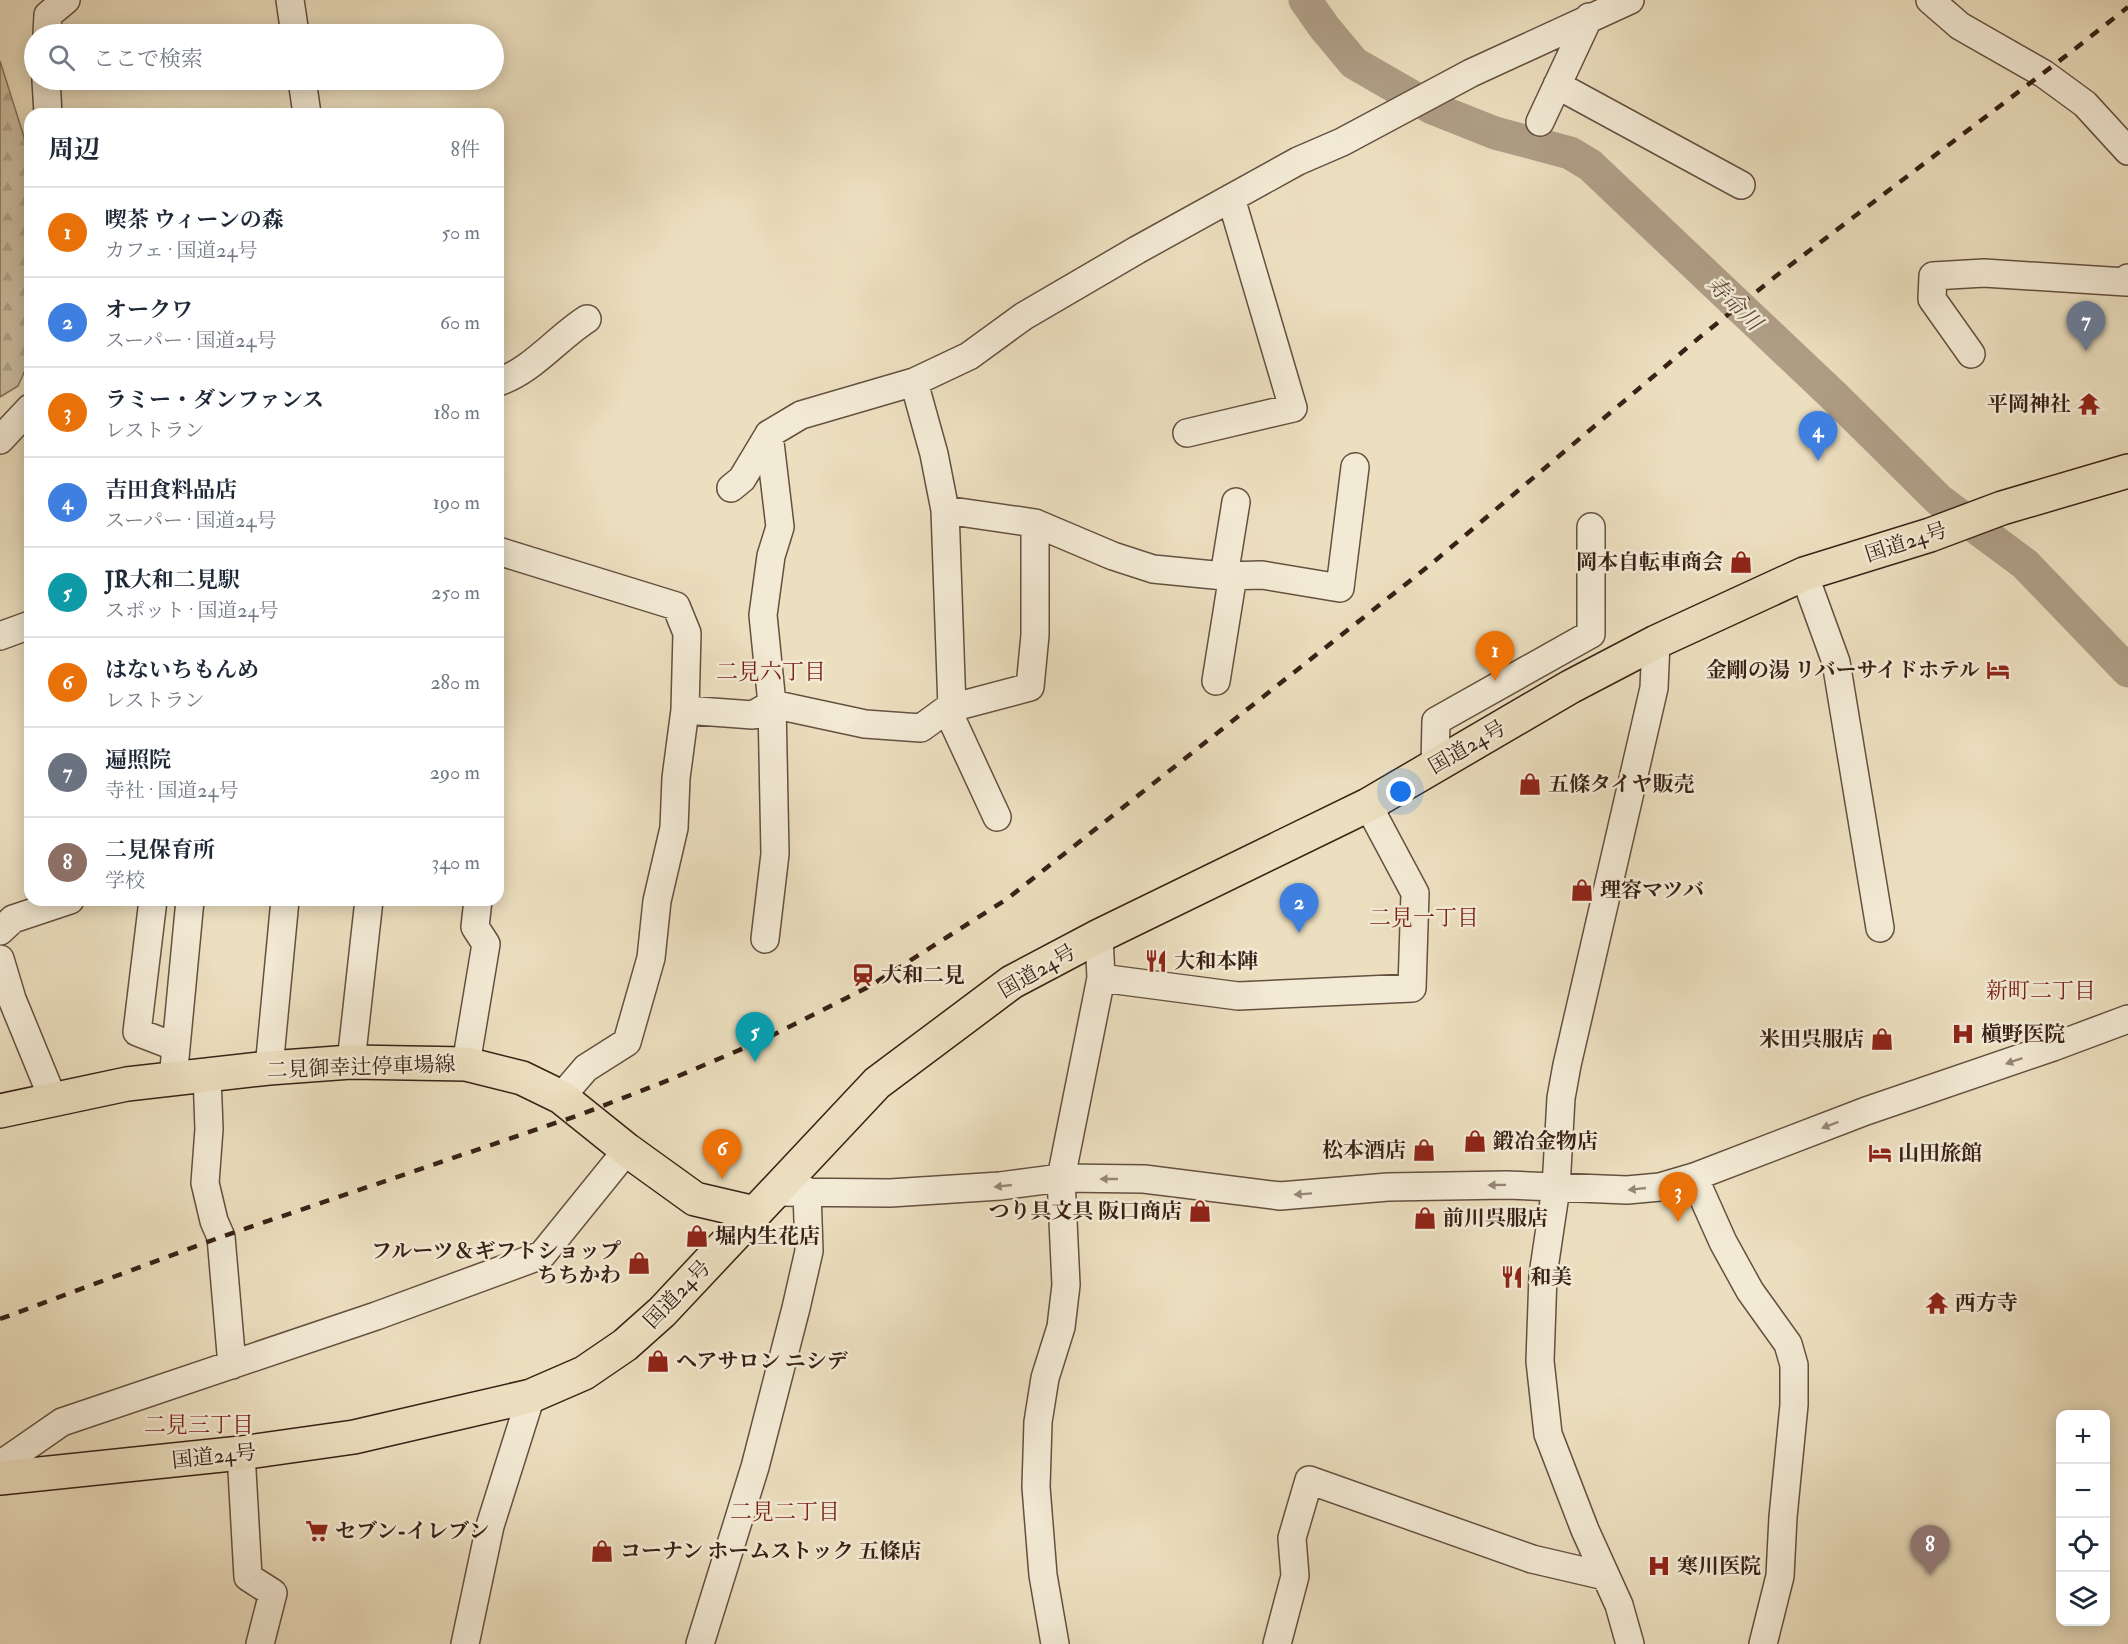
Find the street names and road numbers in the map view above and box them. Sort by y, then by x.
street label: 国道24号 [1862,517,1951,568]
street label: 国道24号 [1424,714,1511,780]
street label: 国道24号 [994,938,1081,1004]
street label: 二見御幸辻停車場線 [266,1051,456,1084]
street label: 国道24号 [638,1254,717,1334]
street label: 国道24号 [170,1439,258,1474]

